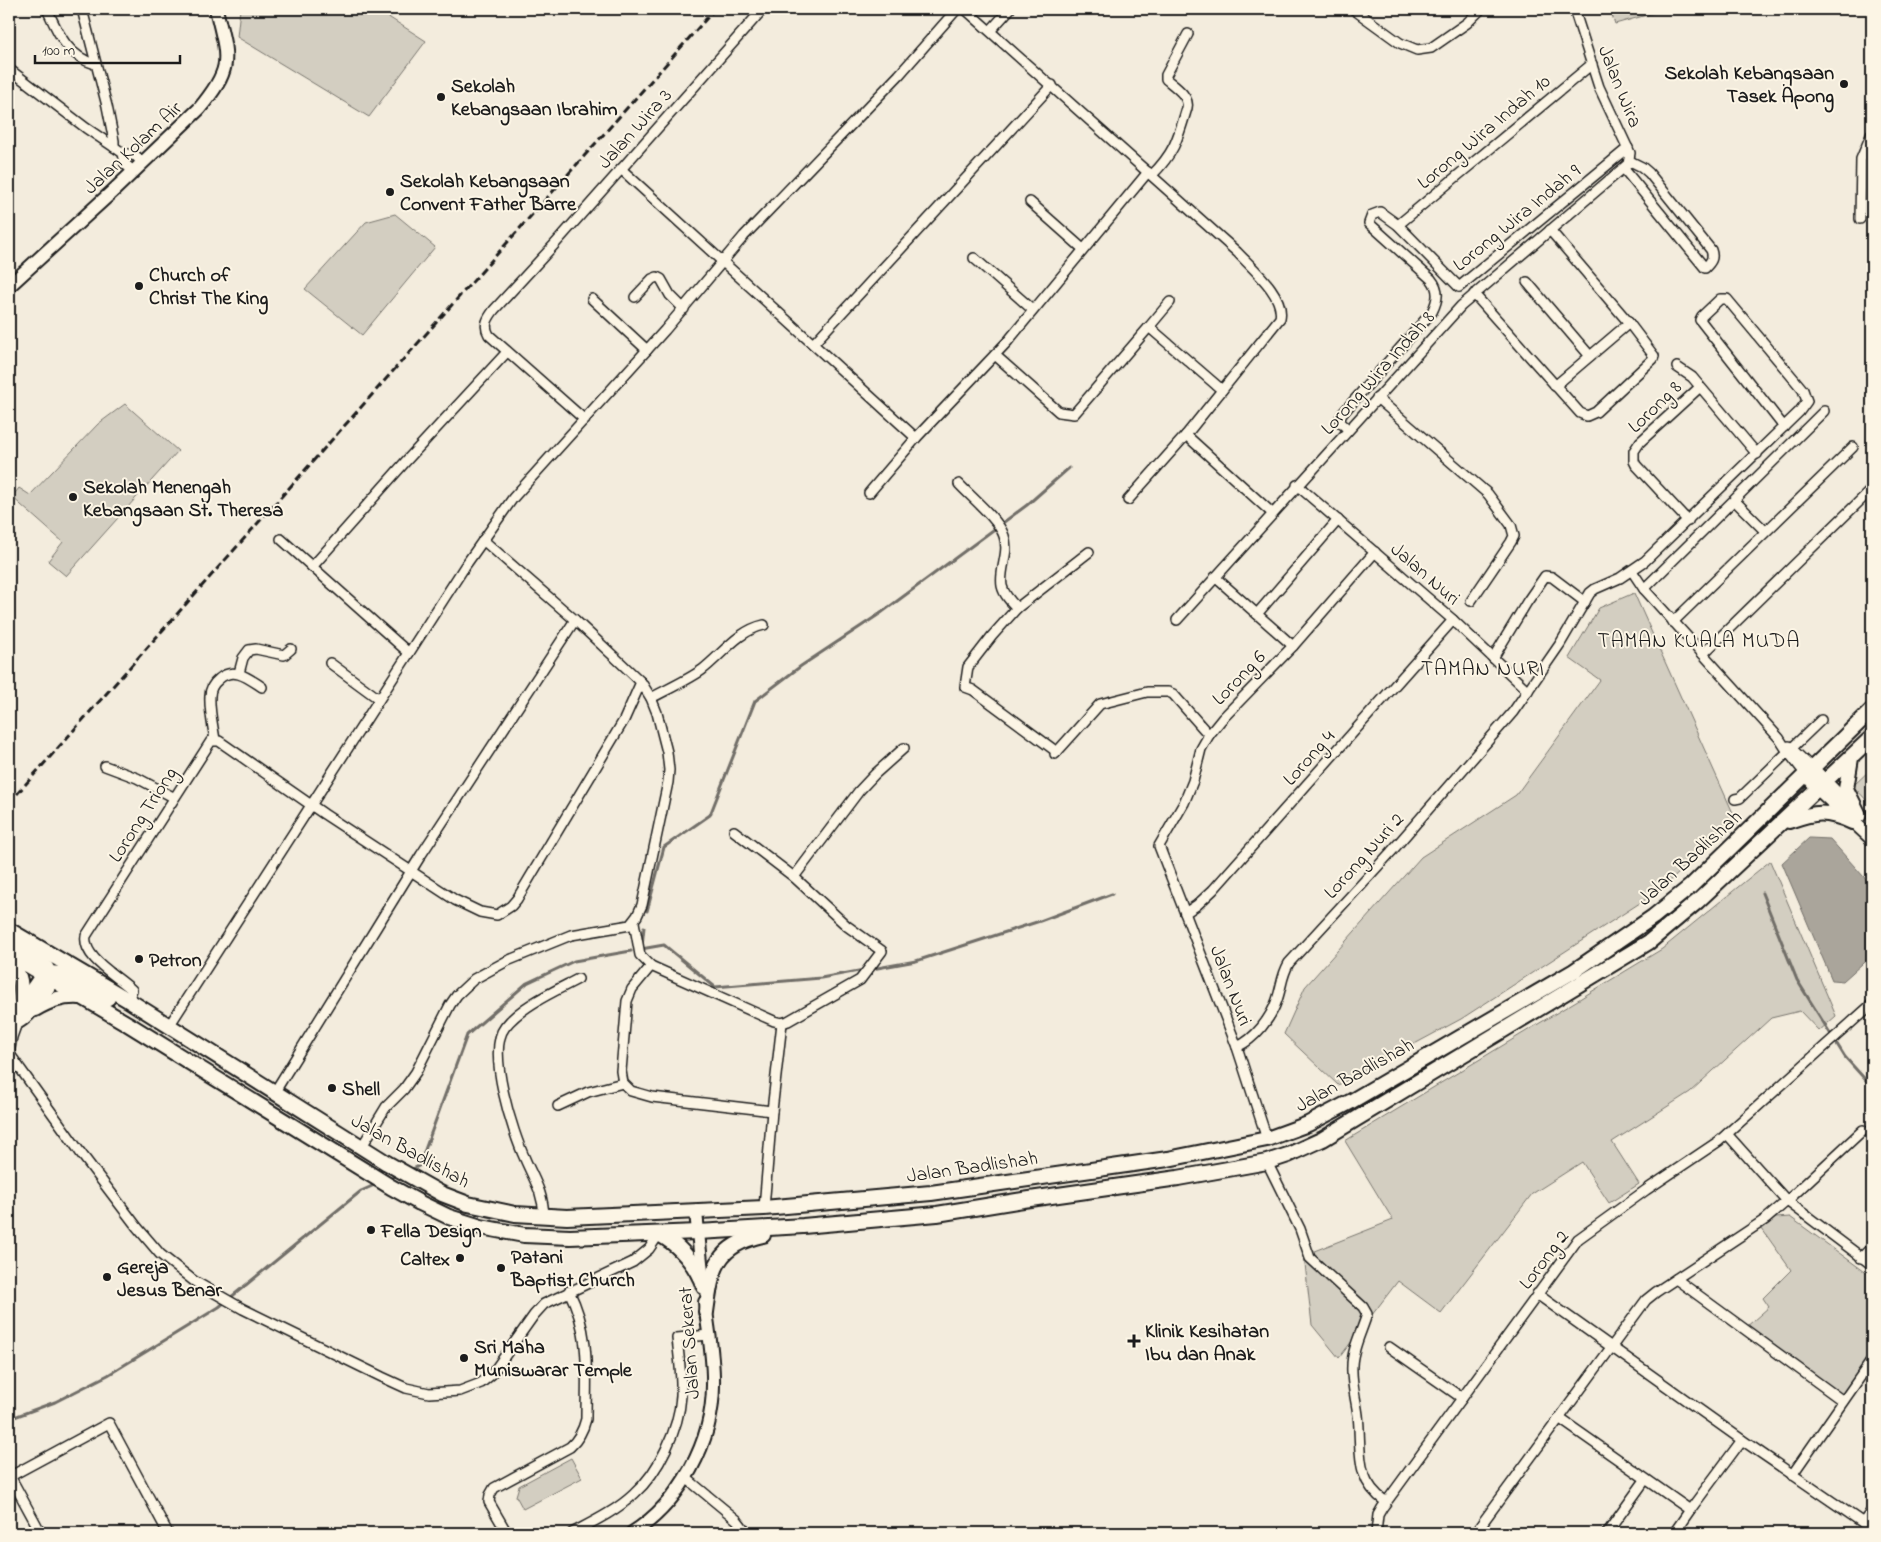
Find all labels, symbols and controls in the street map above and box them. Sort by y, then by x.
scale bar [35,32,180,64]
text: 100 m [42,40,75,62]
street label: Jalan Wira [1589,41,1648,133]
place label: Sekolah Kebangsaan Tasek Apong [1664,60,1834,113]
street label: Lorong Wira Indah 10 [1412,68,1559,198]
place label: Sekolah Kebangsaan Ibrahim [451,73,618,126]
marker: Sekolah Kebangsaan Tasek Apong [1838,78,1850,90]
street label: Jalan Wira 3 [592,83,680,177]
marker: Sekolah Kebangsaan Ibrahim [435,91,447,103]
street label: Jalan Kolam Air [78,95,190,202]
street label: Lorong Wira Indah 9 [1447,158,1589,281]
place label: Sekolah Kebangsaan Convent Father Barre [400,168,577,220]
marker: Sekolah Kebangsaan Convent Father Barre [384,186,396,198]
place label: Church of Christ The King [149,262,268,315]
marker: Church of Christ The King [133,280,145,292]
street label: Lorong Wira Indah 8 [1315,305,1444,443]
street label: Lorong 8 [1622,375,1690,442]
place label: Sekolah Menengah Kebangsaan St. Theresa [83,474,283,527]
marker: Sekolah Menengah Kebangsaan St. Theresa [67,491,79,503]
street label: Jalan Nuri [1383,536,1466,613]
district label: TAMAN KUALA MUDA [1598,627,1800,657]
street label: Lorong 6 [1206,644,1274,714]
district label: TAMAN NURI [1421,655,1545,685]
street label: Lorong 4 [1277,724,1344,794]
street label: Lorong Triong [102,762,187,869]
street label: Jalan Badlishah [1632,804,1749,914]
street label: Lorong Nuri 2 [1318,807,1413,907]
street label: Jalan Nuri [1201,941,1258,1030]
place label: Petron [149,947,202,976]
marker: Petron [133,953,145,965]
street label: Jalan Badlishah [1290,1031,1420,1121]
place label: Shell [342,1076,380,1105]
marker: Shell [326,1082,338,1094]
street label: Jalan Badlishah [345,1107,475,1197]
street label: Jalan Badlishah [905,1145,1040,1192]
place label: Fella Design [380,1218,482,1248]
marker: Fella Design [365,1224,377,1236]
street label: Lorong 2 [1513,1224,1578,1297]
place label: Patani Baptist Church [510,1244,635,1296]
place label: Caltex [400,1246,450,1275]
marker: Caltex [454,1252,466,1264]
place label: Gereja Jesus Benar [117,1254,223,1306]
marker: Patani Baptist Church [495,1262,507,1274]
marker: Gereja Jesus Benar [101,1271,113,1283]
street label: Jalan Sekerat [672,1285,709,1400]
place label: Klinik Kesihatan Ibu dan Anak [1145,1318,1269,1370]
place label: Sri Maha Muniswarar Temple [474,1334,633,1386]
marker: Klinik Kesihatan Ibu dan Anak [1127,1334,1141,1348]
marker: Sri Maha Muniswarar Temple [458,1352,470,1364]

